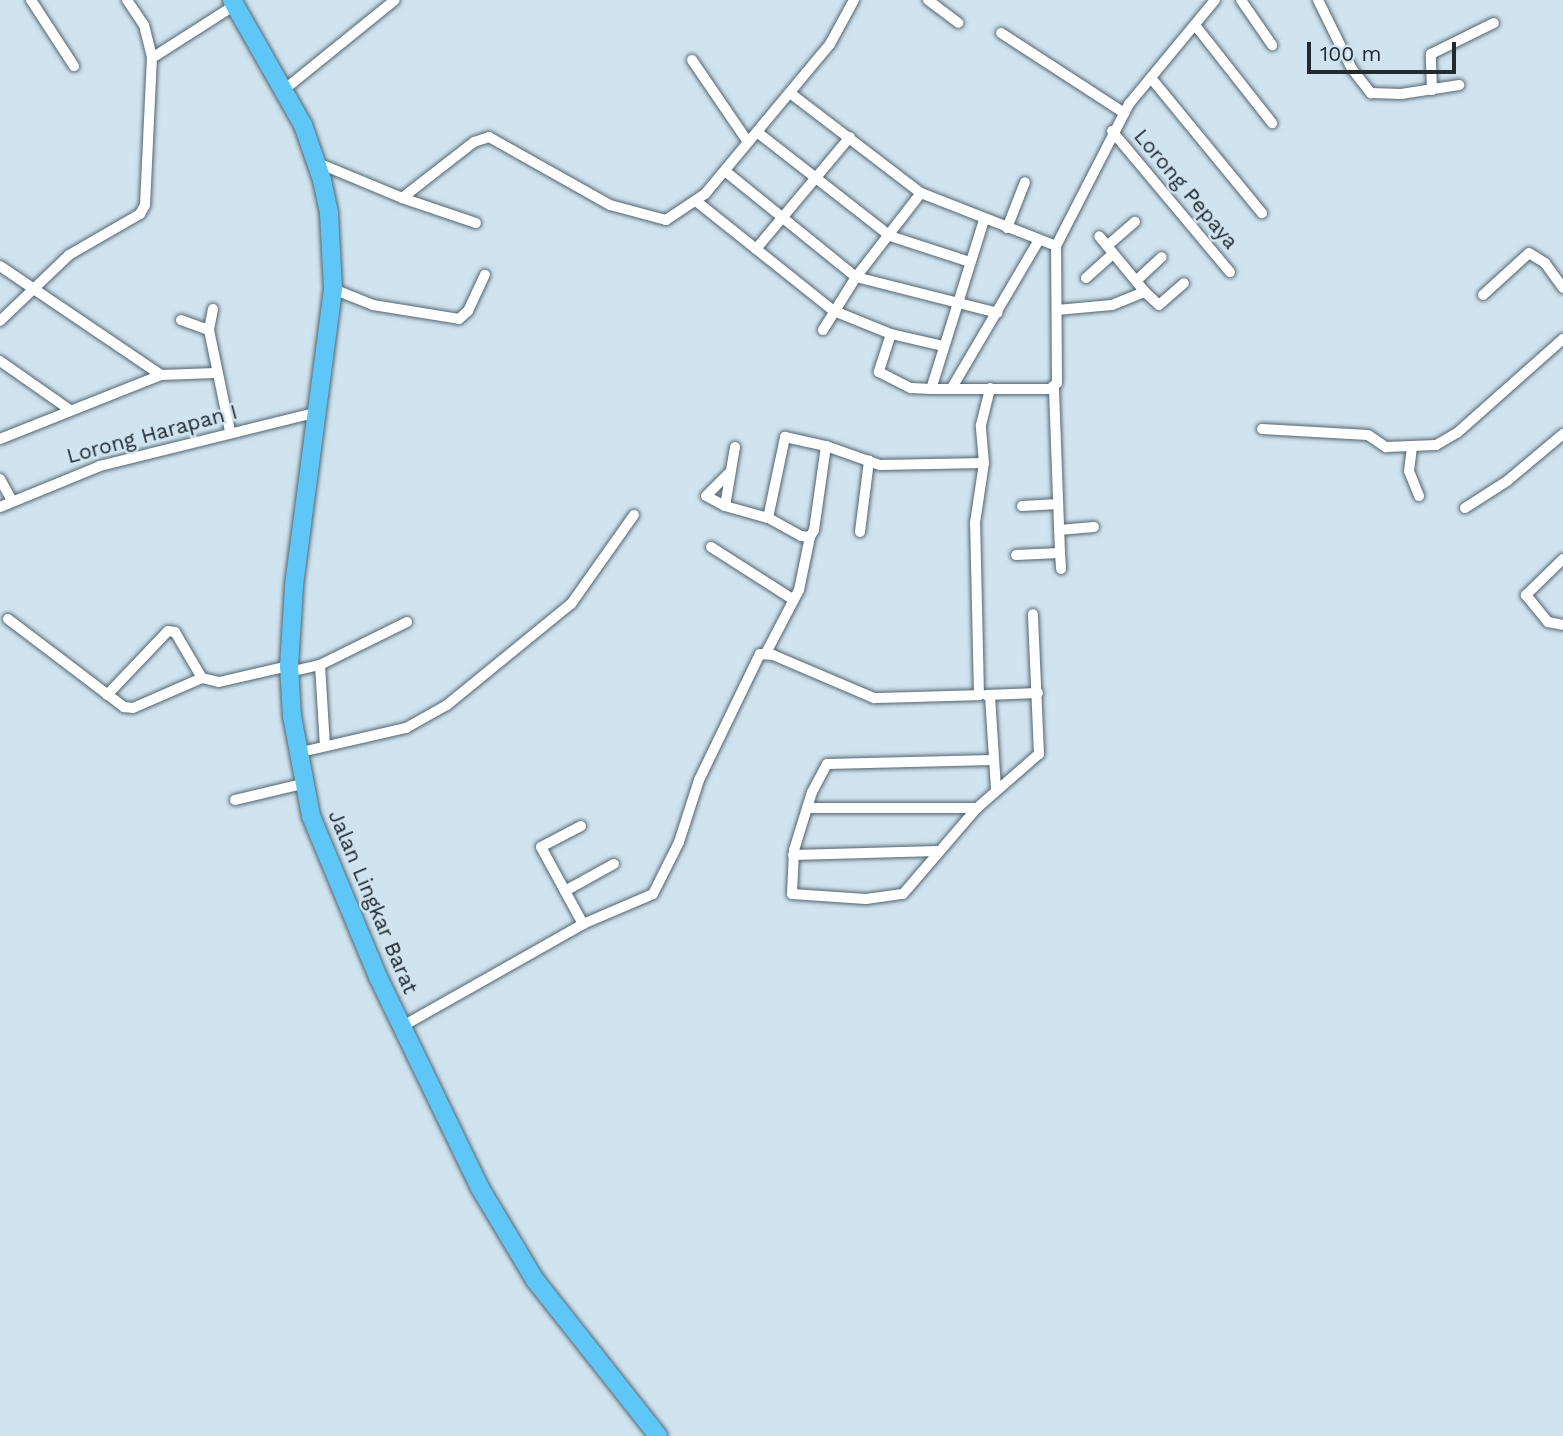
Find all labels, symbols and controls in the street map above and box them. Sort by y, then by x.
scale bar [1311,28,1460,72]
text: 100 m [1320,41,1382,66]
street label: Lorong Pepaya [1129,124,1243,254]
street label: Lorong Harapan I [64,399,240,469]
street label: Jalan Lingkar Barat [323,806,423,998]

